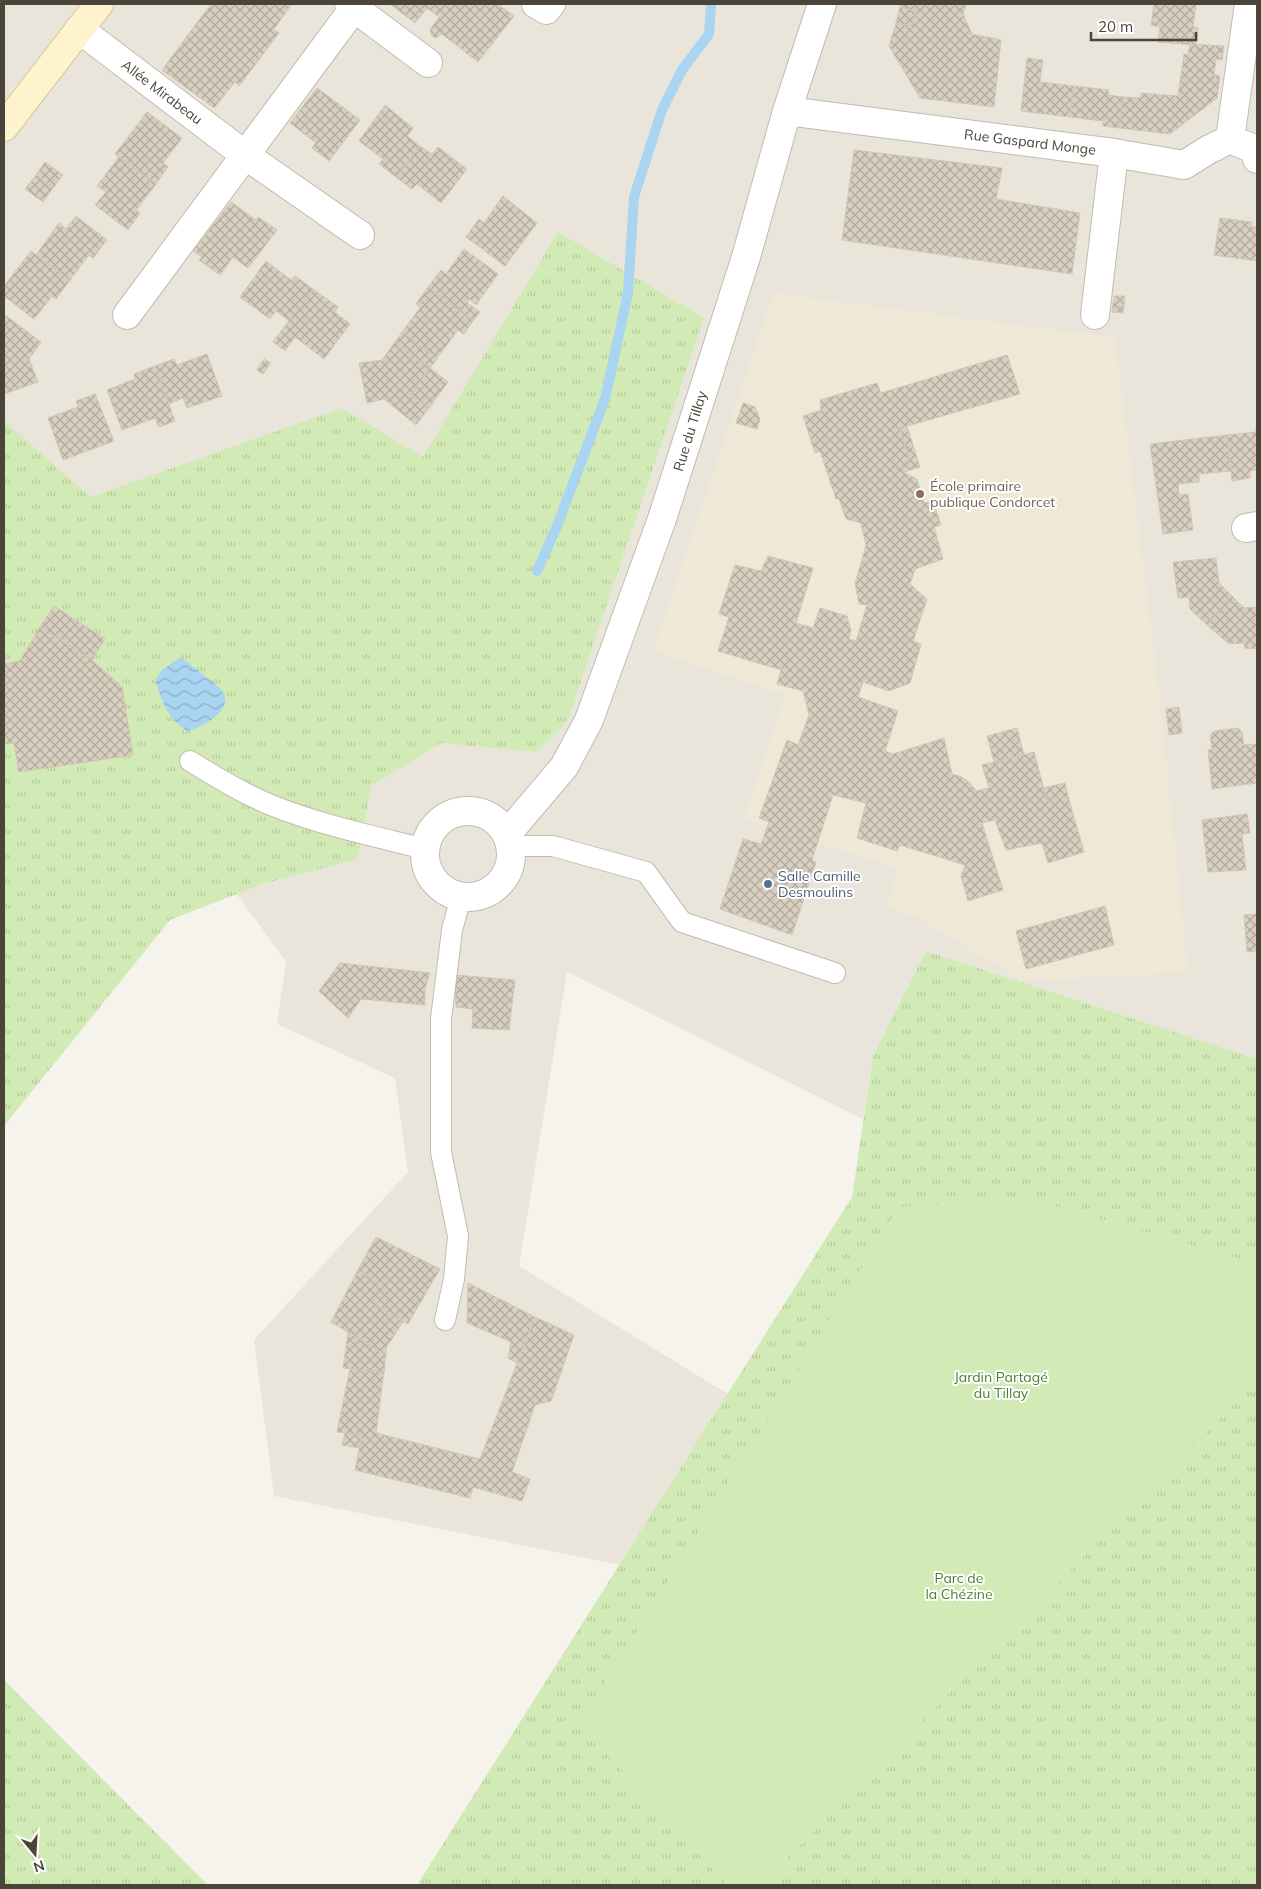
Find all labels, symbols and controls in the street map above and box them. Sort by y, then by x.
scale bar [1091,10,1196,42]
text: 20 m [1098,17,1133,36]
street label: Allée Mirabeau [118,56,206,128]
street label: Rue Gaspard Monge [963,125,1097,159]
street label: Rue du Tillay [669,388,711,474]
place label: École primaire publique Condorcet [930,477,1055,511]
marker: École primaire publique Condorcet [914,488,926,500]
place label: Salle Camille Desmoulins [778,867,861,901]
marker: Salle Camille Desmoulins [762,878,774,890]
park label: Jardin Partagé du Tillay [954,1368,1048,1402]
park label: Parc de la Chézine [925,1569,993,1603]
north arrow [10,1829,60,1879]
text: N [31,1856,47,1877]

